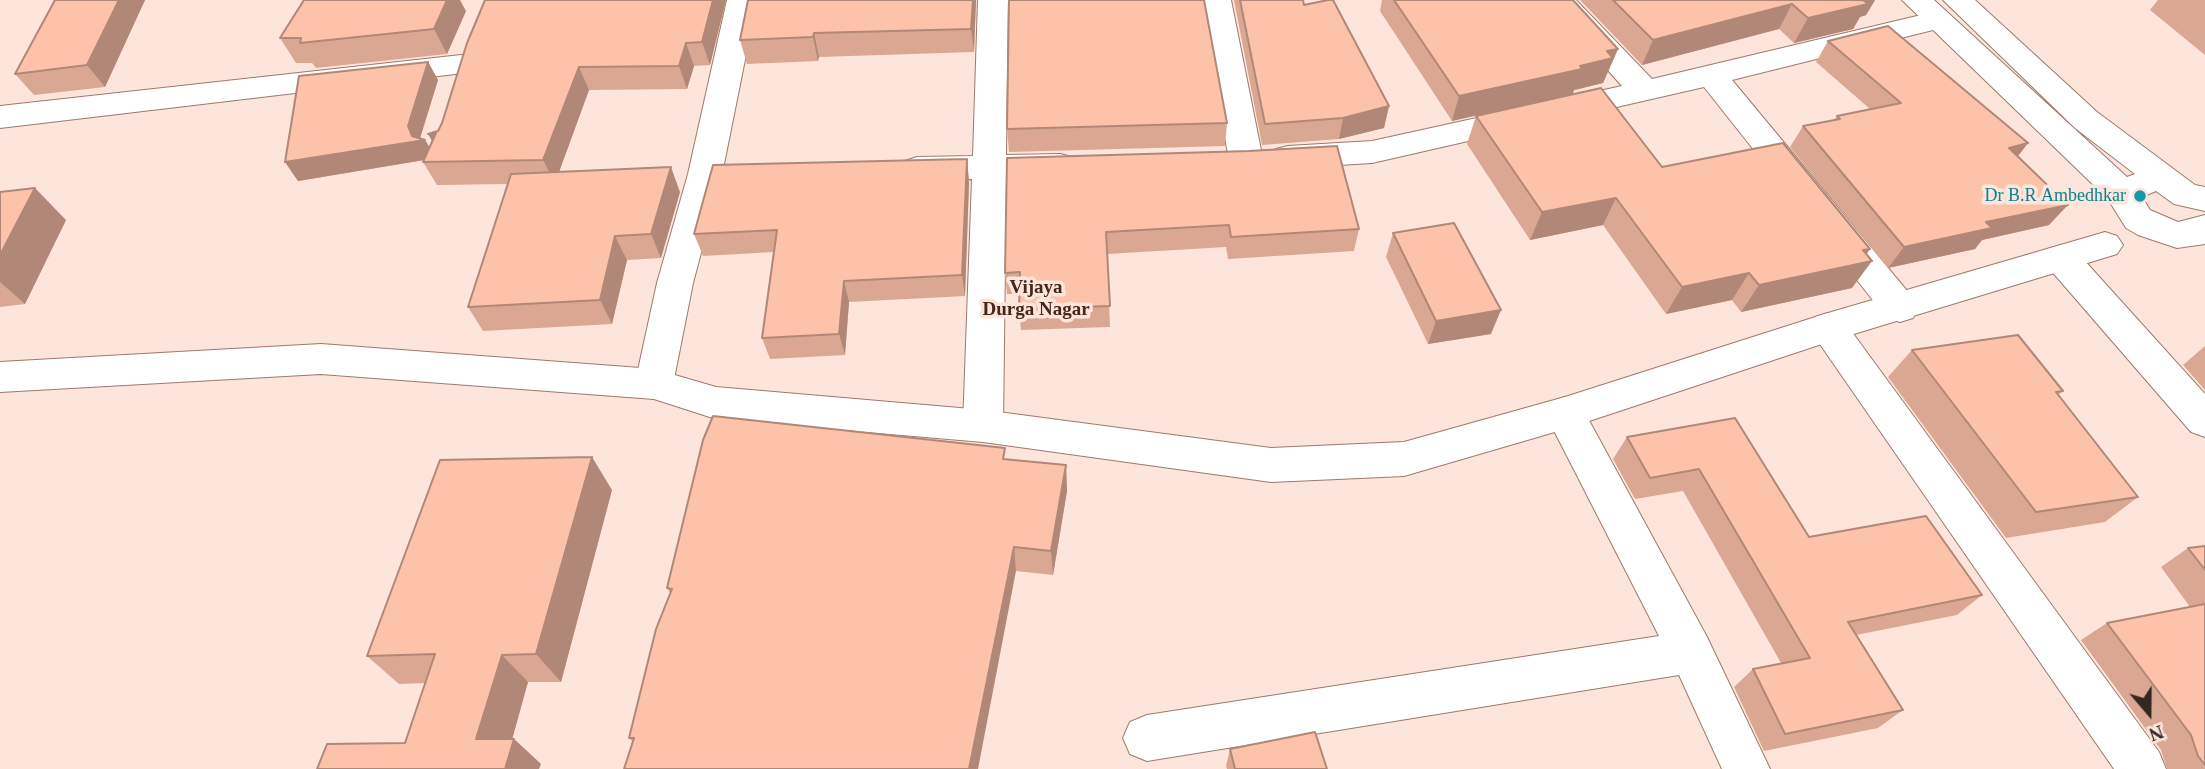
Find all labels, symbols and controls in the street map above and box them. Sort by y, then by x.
place label: Dr B.R Ambedhkar [1985,185,2126,207]
marker: Dr B.R Ambedhkar [2132,188,2148,204]
district label: Vijaya Durga Nagar [982,277,1090,321]
north arrow [2114,678,2184,748]
text: N [2146,721,2166,745]

